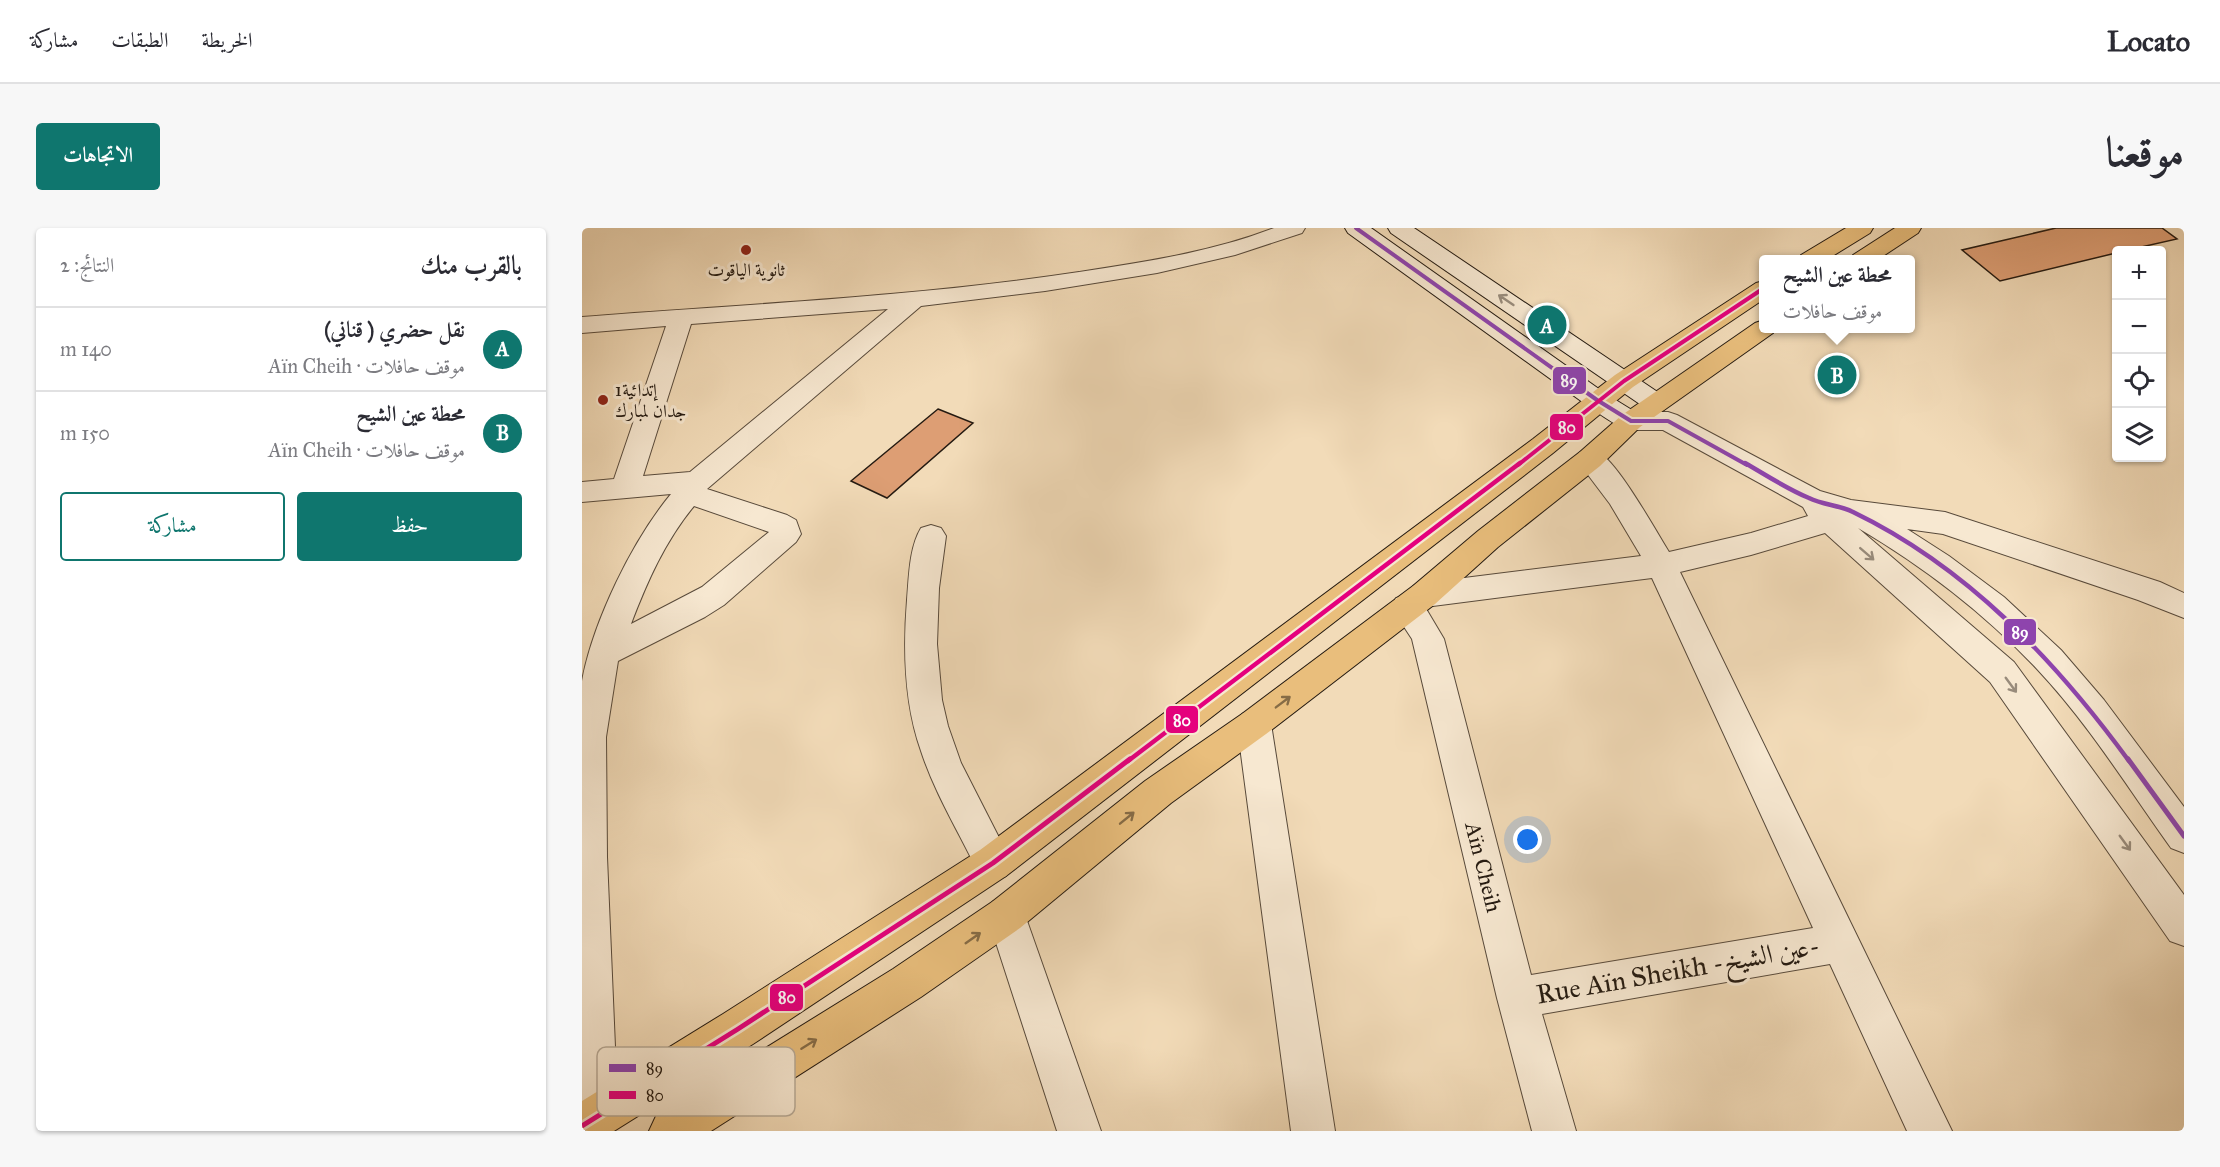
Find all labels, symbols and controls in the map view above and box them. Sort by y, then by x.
text: Locato [2107,24,2190,59]
text: مشاركة [30,27,78,53]
text: الطبقات [111,27,168,53]
text: الخريطة [201,27,253,53]
button: الاتجاهات [36,123,160,190]
text: موقعنا [2106,126,2184,178]
marker: ثانوية الياقوت [739,243,753,257]
map controls [2112,246,2166,462]
button: + [2112,246,2166,300]
text: بالقرب منك [420,249,522,281]
text: النتائج: 2 [60,253,114,277]
popup [1759,255,1915,333]
place label: ثانوية الياقوت [707,259,785,281]
text: محطة عين الشيح [1782,261,1892,288]
one-way arrow [1498,294,1515,306]
text: موقف حافلات [1782,299,1882,323]
button: − [2112,300,2166,354]
pin: A [1528,302,1566,348]
text: نقل حضري ( قناني) [324,316,465,343]
text: 140 m [60,337,112,361]
text: A [496,337,509,361]
pin: B [1818,352,1856,398]
text: موقف حافلات · Aïn Cheih [268,354,465,378]
button: locate [2112,354,2166,408]
line badge: 89 [1552,366,1587,395]
text: 89 [1560,371,1578,391]
place label: 1إتدائية جدان لمبارك [615,379,686,422]
marker: 1إتدائية جدان لمبارك [596,393,610,407]
text: محطة عين الشيح [356,400,465,427]
button: layers [2112,408,2166,462]
line badge: 80 [1549,413,1584,441]
text: 80 [1558,418,1576,437]
text: 150 m [60,421,110,445]
text: B [496,421,509,445]
text: موقف حافلات · Aïn Cheih [268,438,465,462]
button: مشاركة [60,492,285,561]
button: حفظ [297,492,522,561]
one-way arrow [1859,547,1875,560]
line badge: 89 [2003,618,2037,646]
text: 89 [2011,623,2029,643]
one-way arrow [2005,676,2017,692]
one-way arrow [1275,695,1291,708]
line badge: 80 [1165,705,1199,734]
text: 80 [1173,711,1191,730]
one-way arrow [1118,811,1134,824]
street label: Aïn Cheih [1459,818,1508,915]
your location [1513,825,1542,854]
one-way arrow [2118,835,2131,851]
street label: Rue Aïn Sheikh -عين الشيخ- [1533,928,1824,1019]
one-way arrow [964,932,981,944]
line badge: 80 [769,983,804,1012]
text: 80 [778,988,796,1007]
one-way arrow [801,1038,817,1050]
legend [597,1047,795,1116]
text: 89 [646,1059,663,1078]
text: 80 [646,1086,664,1105]

